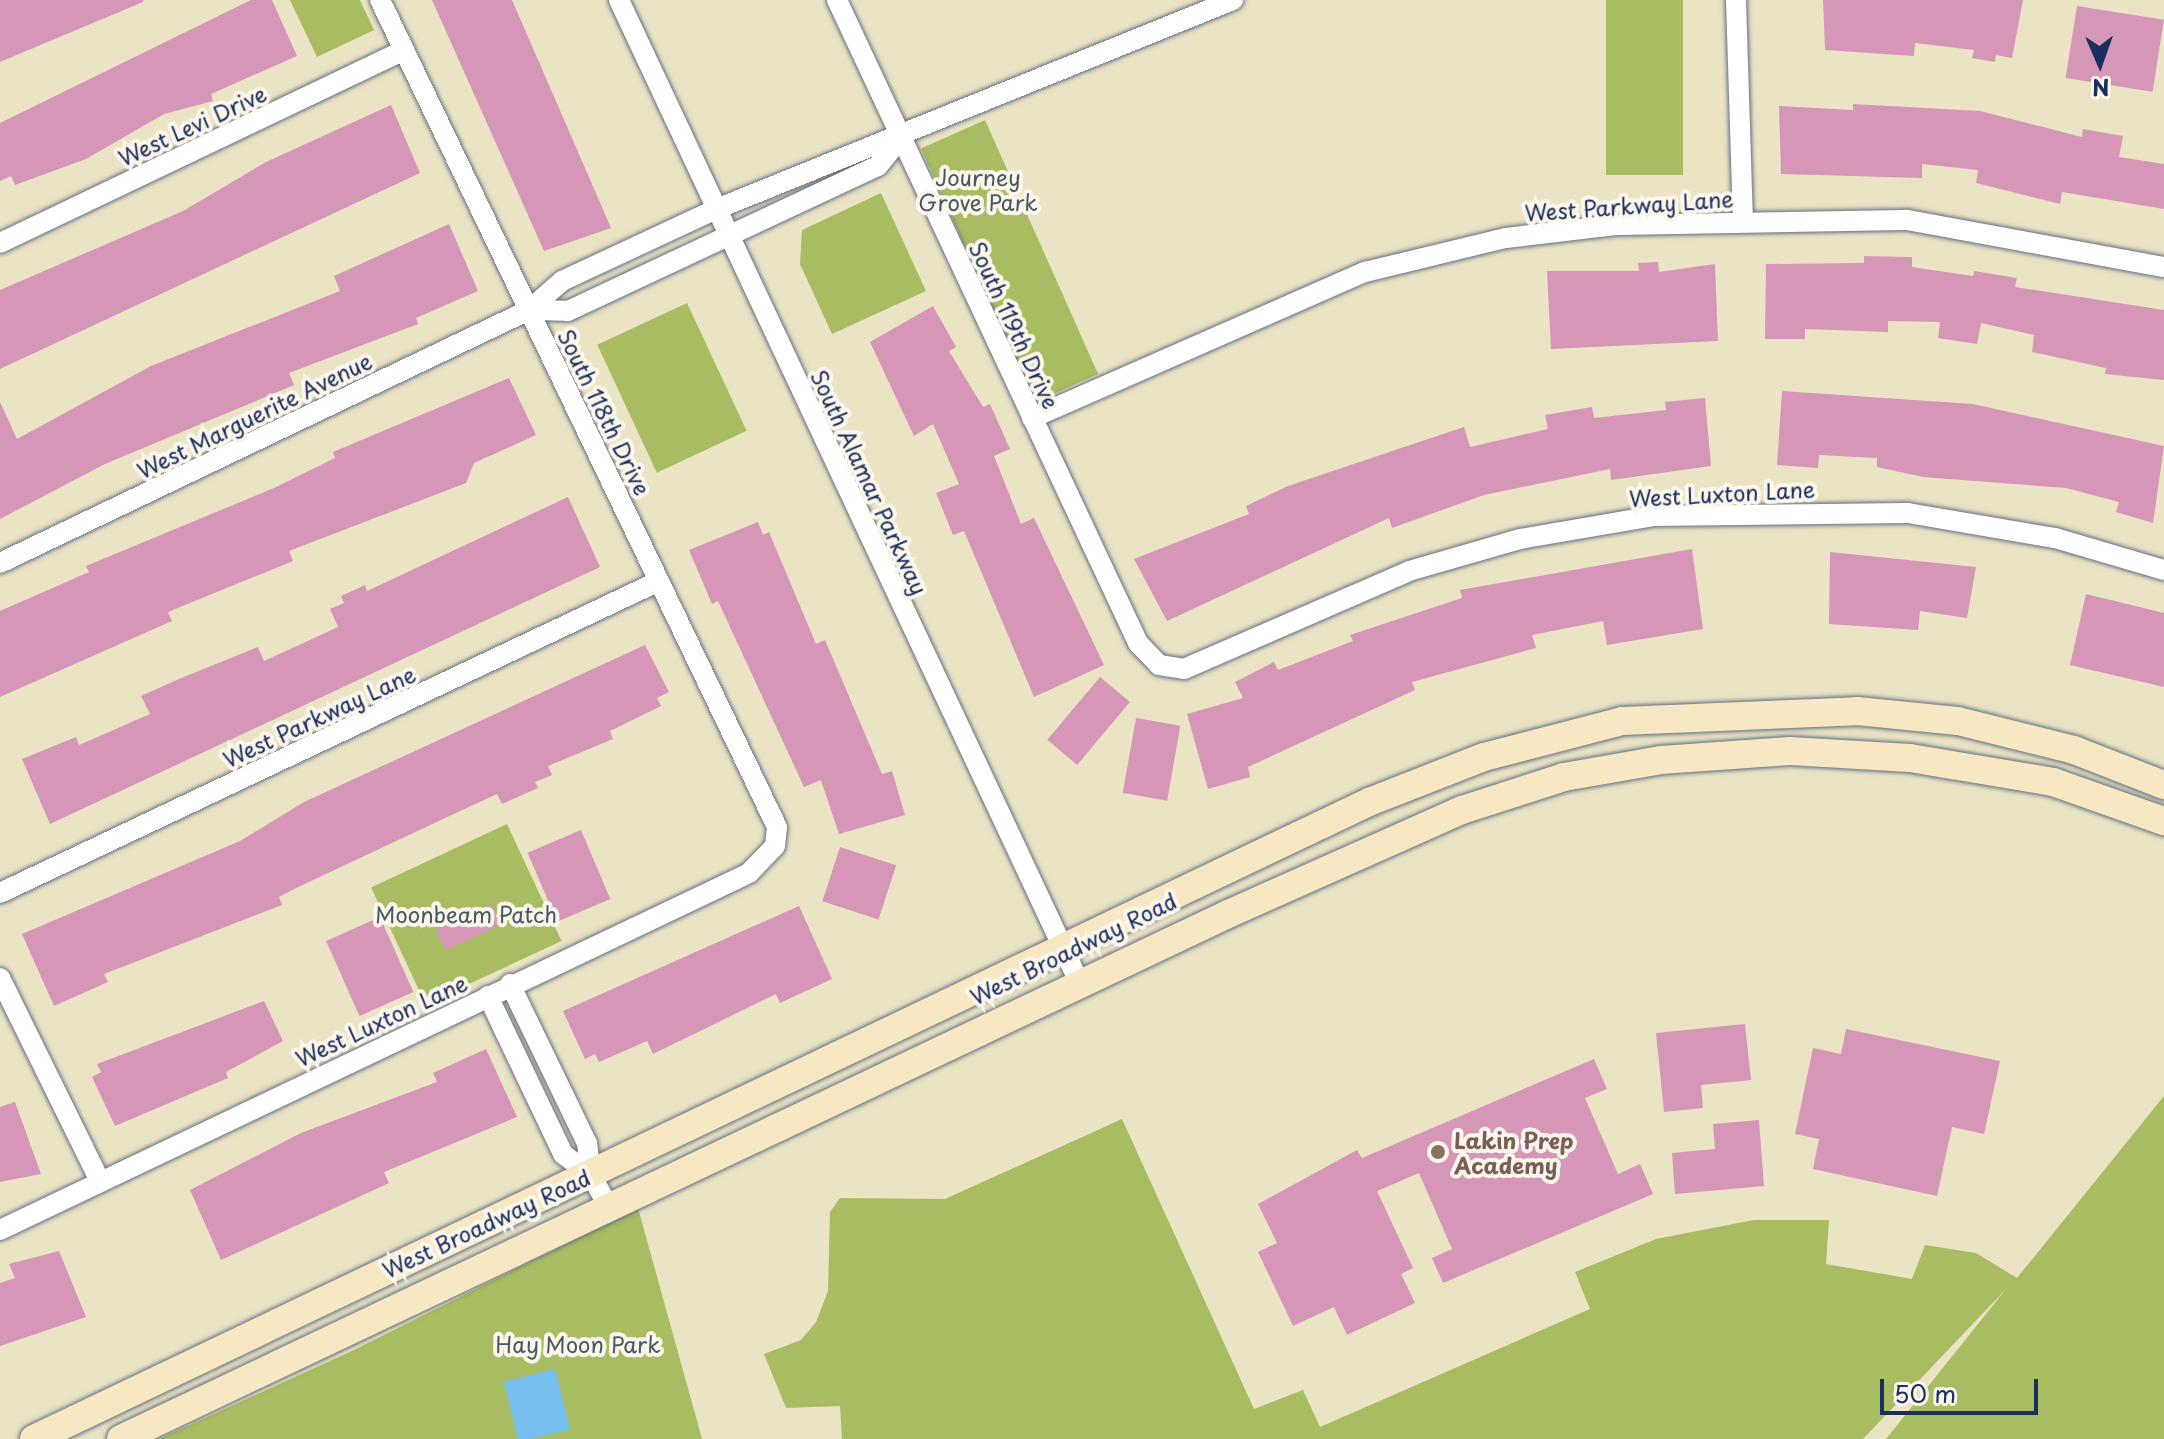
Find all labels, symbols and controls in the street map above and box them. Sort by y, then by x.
north arrow [2060,24,2140,104]
text: N [2092,72,2110,105]
street label: West Levi Drive [113,79,271,171]
park label: Journey Grove Park [918,163,1038,214]
street label: West Parkway Lane [1523,184,1735,226]
street label: South 119th Drive [964,236,1066,414]
street label: South 118th Drive [553,323,657,501]
street label: West Marguerite Avenue [133,347,375,483]
street label: South Alamar Parkway [806,364,934,600]
street label: West Luxton Lane [1628,475,1816,511]
street label: West Parkway Lane [218,660,420,772]
street label: West Broadway Road [965,887,1181,1009]
park label: Moonbeam Patch [375,901,557,927]
street label: West Luxton Lane [291,968,471,1072]
place label: Lakin Prep Academy [1454,1126,1574,1178]
marker: Lakin Prep Academy [1429,1143,1447,1161]
street label: West Broadway Road [378,1163,594,1283]
park label: Hay Moon Park [496,1331,660,1357]
scale bar [1884,1363,2042,1413]
text: 50 m [1894,1375,1956,1411]

